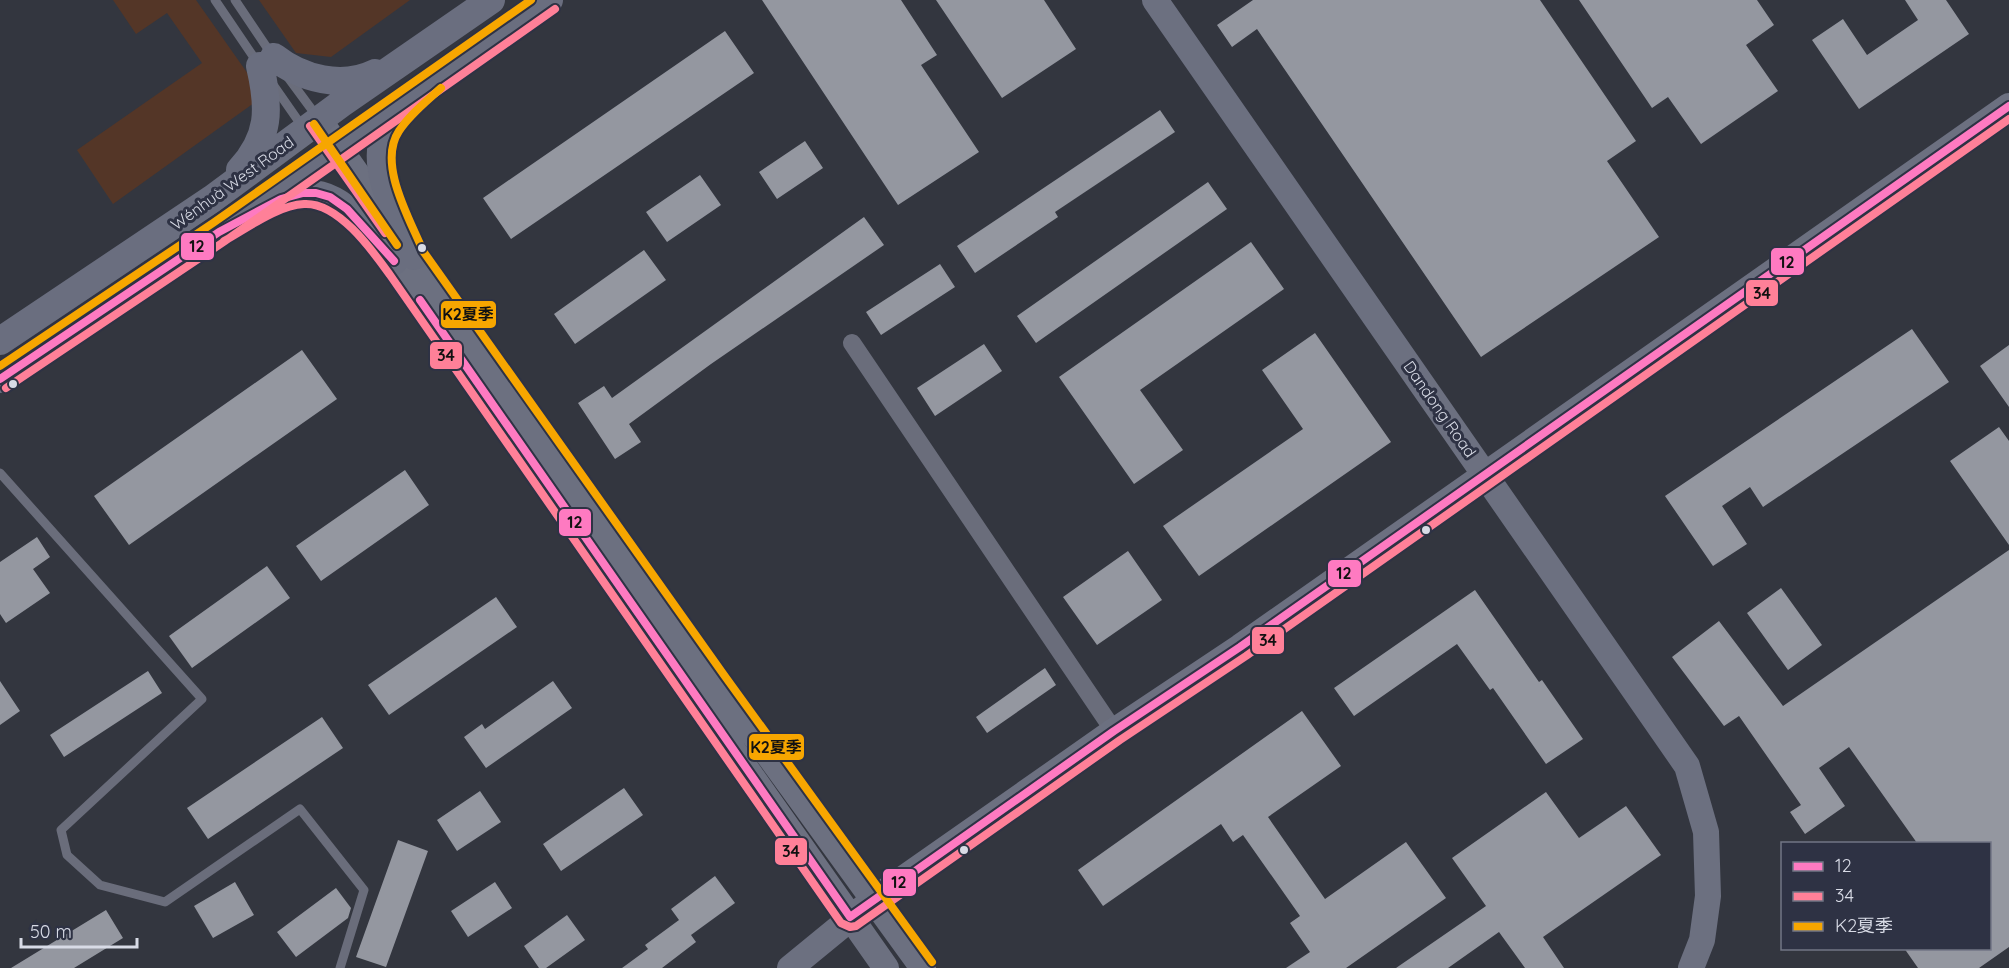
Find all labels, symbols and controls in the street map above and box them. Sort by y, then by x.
street label: Wénhuà West Road [167,132,297,234]
line badge: 12 [180,232,215,261]
text: 12 [189,236,205,256]
unlabelled marker [416,242,428,254]
line badge: 12 [1770,247,1805,276]
text: 12 [1779,252,1795,272]
line badge: 34 [1745,279,1779,307]
text: 34 [1753,283,1772,303]
line badge: K2夏季 [440,300,497,329]
text: K2夏季 [442,304,494,324]
line badge: 34 [429,341,463,370]
text: 34 [437,345,456,365]
street label: Dandong Road [1399,357,1481,461]
unlabelled marker [7,378,19,390]
line badge: 12 [558,508,592,537]
text: 12 [567,512,583,532]
unlabelled marker [1420,524,1432,536]
line badge: 12 [1327,559,1362,588]
text: 12 [1336,563,1352,583]
line badge: 34 [1251,626,1285,655]
text: 34 [1259,630,1278,650]
line badge: K2夏季 [748,733,805,761]
text: K2夏季 [750,737,802,757]
line badge: 34 [774,837,808,866]
text: 34 [782,841,801,861]
legend [1781,842,1991,950]
unlabelled marker [958,844,970,856]
text: 12 [1835,854,1852,877]
line badge: 12 [882,868,917,897]
text: 12 [891,872,907,892]
text: 34 [1835,884,1854,907]
scale bar [21,911,136,949]
text: K2夏季 [1835,914,1893,937]
text: 50 m [30,920,72,943]

